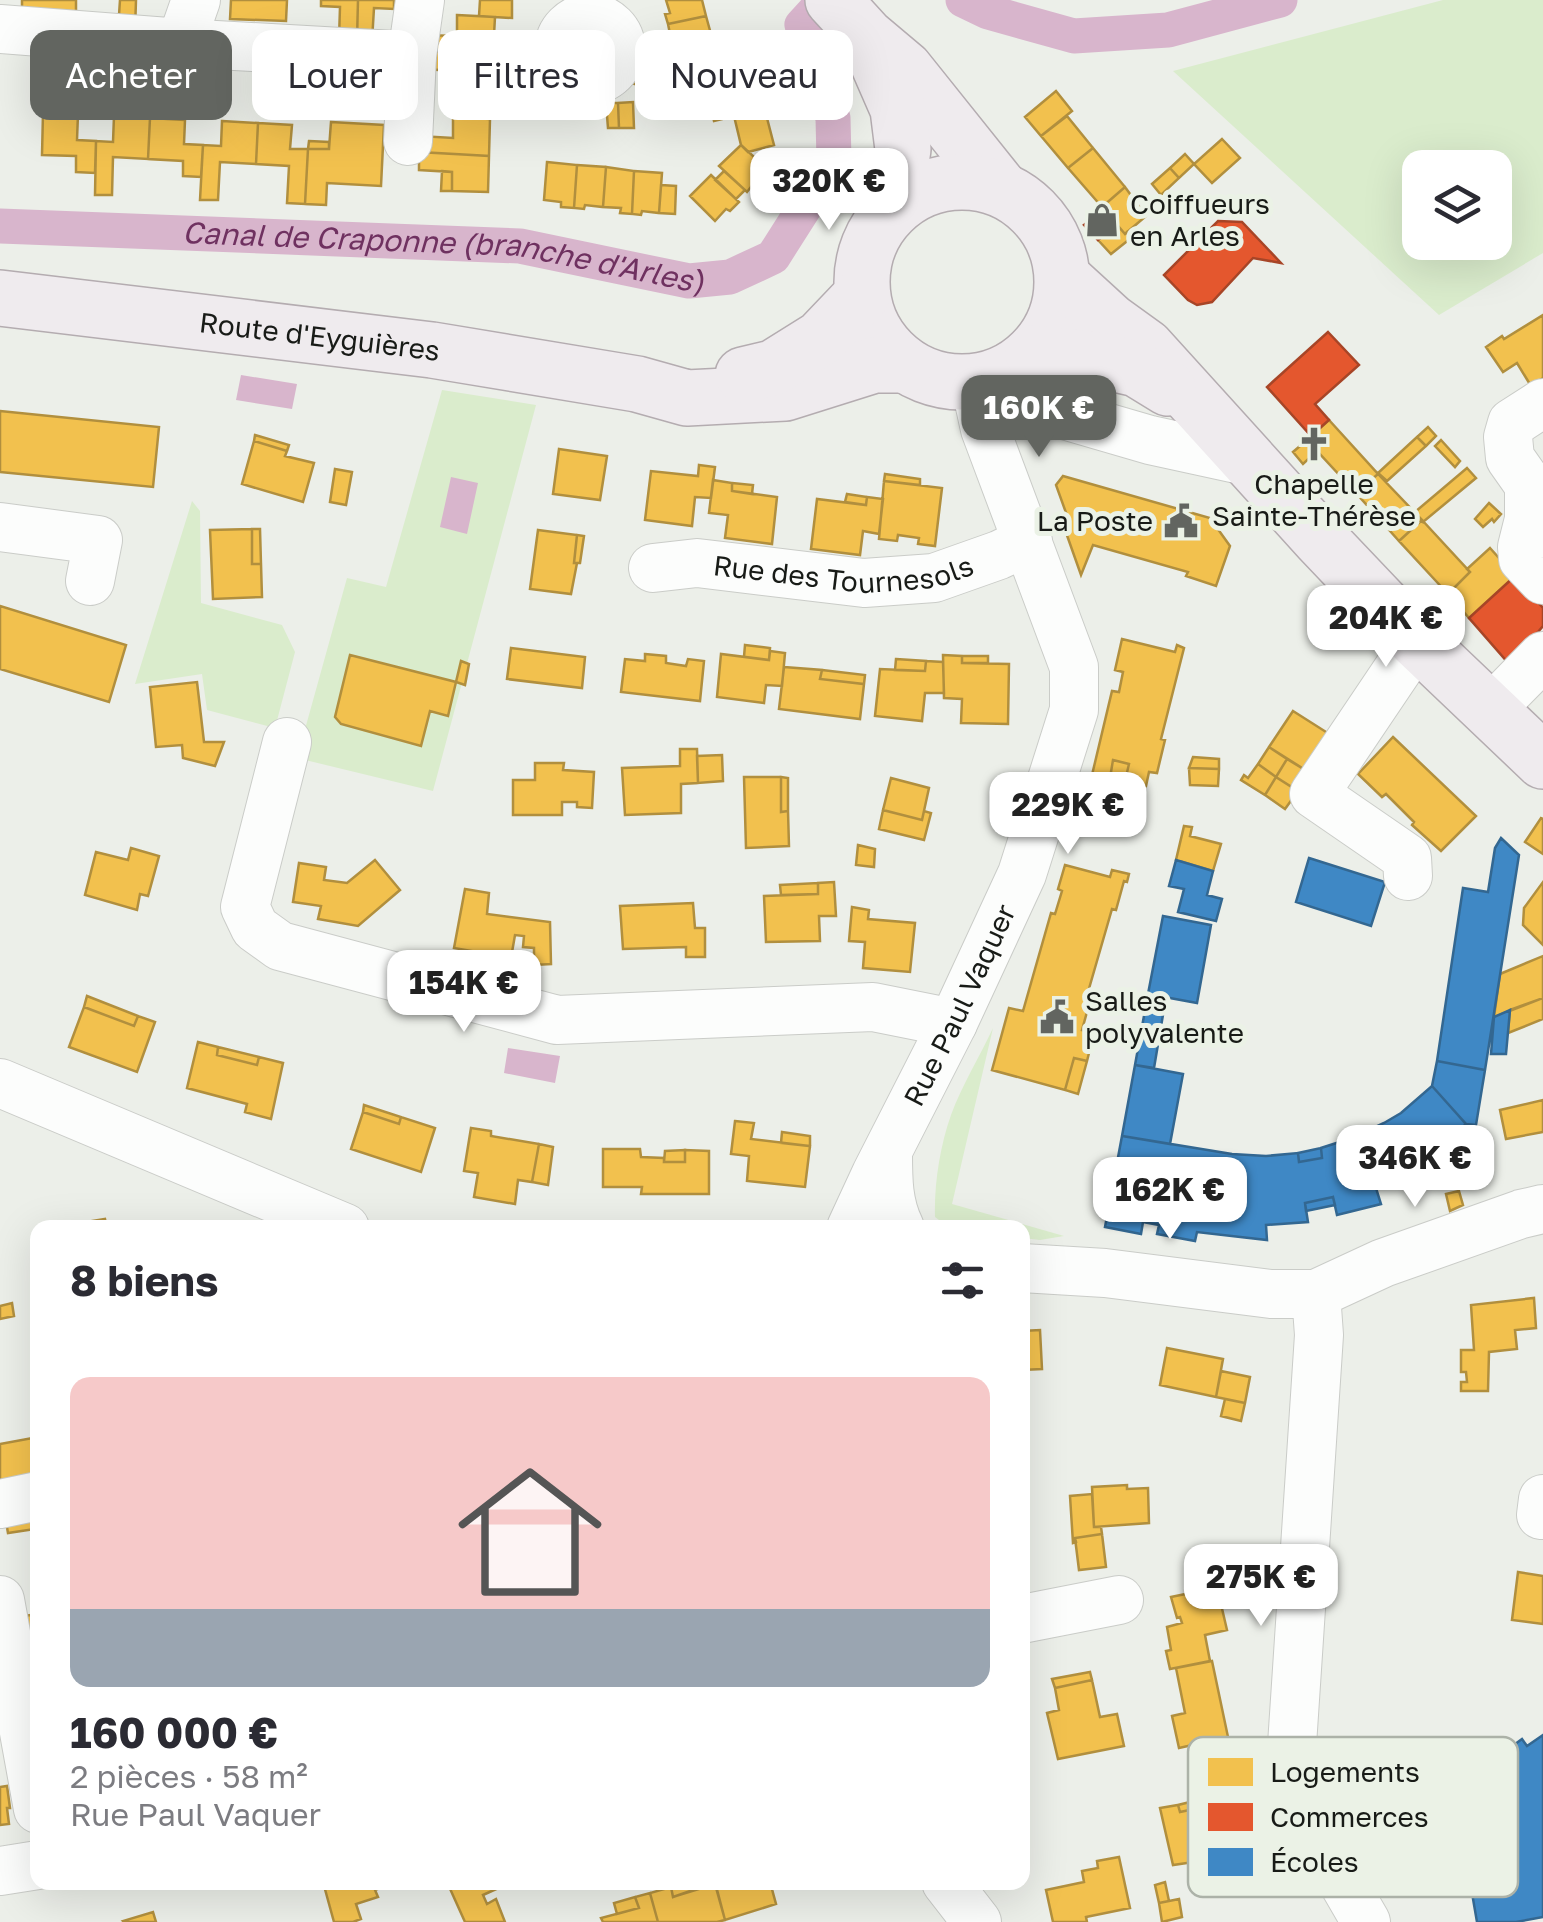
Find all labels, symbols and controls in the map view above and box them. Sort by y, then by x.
chip: Acheter [30,30,232,120]
chip: Louer [252,30,418,120]
chip: Filtres [438,30,615,120]
chip: Nouveau [635,30,853,120]
pin: 320K € [748,148,910,233]
map controls [1402,150,1512,260]
button: layers [1402,150,1512,260]
text: 320K € [772,161,886,199]
place label: Coiffueurs en Arles [1130,187,1270,252]
shop icon: Coiffueurs en Arles [1083,201,1121,239]
water label: Canal de Craponne (branche d'Arles) [182,214,706,299]
street label: Route d'Eyguières [198,305,443,367]
pin: 160K € [958,375,1120,460]
text: 160K € [983,388,1095,426]
church icon: Chapelle Sainte-Thérèse [1295,425,1333,463]
place label: Chapelle Sainte-Thérèse [1212,467,1416,532]
public building icon: La Poste [1162,502,1200,540]
place label: La Poste [1037,504,1153,537]
street label: Rue des Tournesols [711,548,978,599]
pin: 204K € [1305,585,1467,670]
text: 204K € [1329,598,1443,636]
pin: 229K € [987,772,1149,857]
text: 229K € [1011,785,1125,823]
street label: Rue Paul Vaquer [897,899,1022,1111]
pin: 154K € [383,950,545,1035]
text: 154K € [409,963,519,1001]
place label: Salles polyvalente [1085,984,1244,1049]
public building icon: Salles polyvalente [1038,998,1076,1036]
pin: 346K € [1334,1125,1496,1210]
text: 346K € [1358,1138,1472,1176]
pin: 162K € [1089,1157,1251,1242]
text: 162K € [1115,1170,1225,1208]
icon: filters [935,1253,990,1308]
text: 8 biens [70,1255,218,1305]
icon: home [440,1442,620,1622]
pin: 275K € [1180,1544,1342,1629]
text: 275K € [1206,1557,1316,1595]
text: 160 000 € [70,1707,278,1757]
legend [1188,1737,1518,1897]
text: Logements [1270,1755,1420,1788]
text: 2 pièces · 58 m² [70,1757,308,1795]
text: Rue Paul Vaquer [70,1795,321,1833]
text: Commerces [1270,1800,1429,1833]
text: Écoles [1270,1845,1359,1878]

